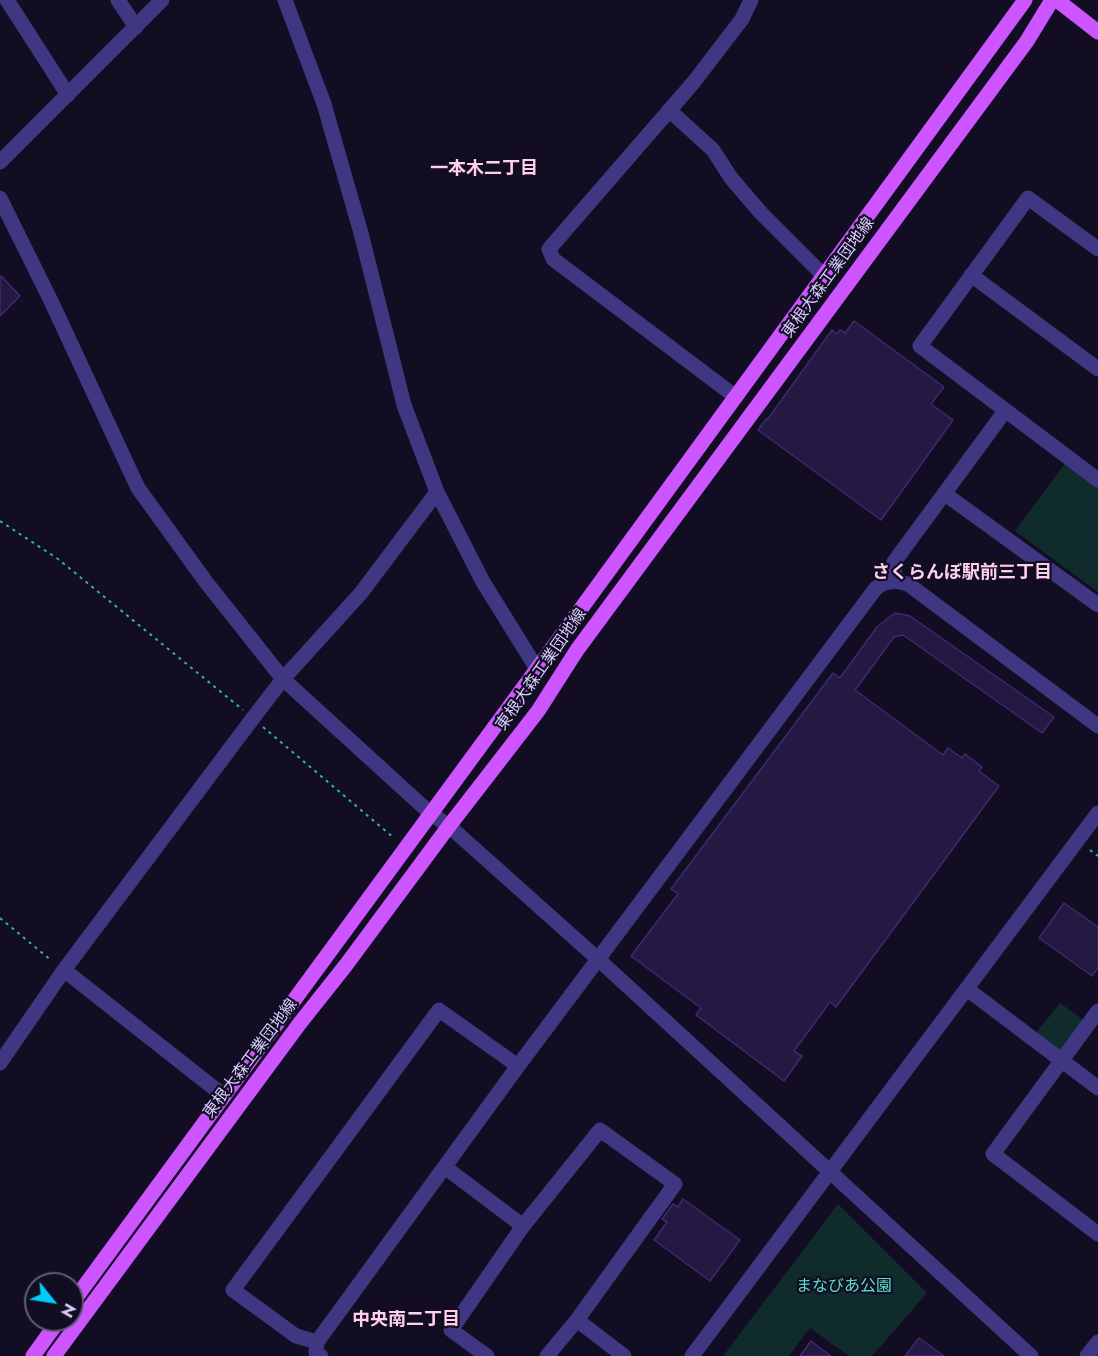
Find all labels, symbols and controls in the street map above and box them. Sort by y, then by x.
district label: 一本木二丁目 [430,159,538,181]
street label: 東根大森工業団地線 [779,214,879,342]
district label: さくらんぼ駅前三丁目 [872,563,1052,585]
street label: 東根大森工業団地線 [493,606,591,734]
street label: 東根大森工業団地線 [200,996,302,1122]
north arrow [24,1272,84,1332]
park label: まなびあ公園 [796,1277,892,1297]
text: N [55,1299,81,1322]
district label: 中央南二丁目 [352,1310,460,1332]

